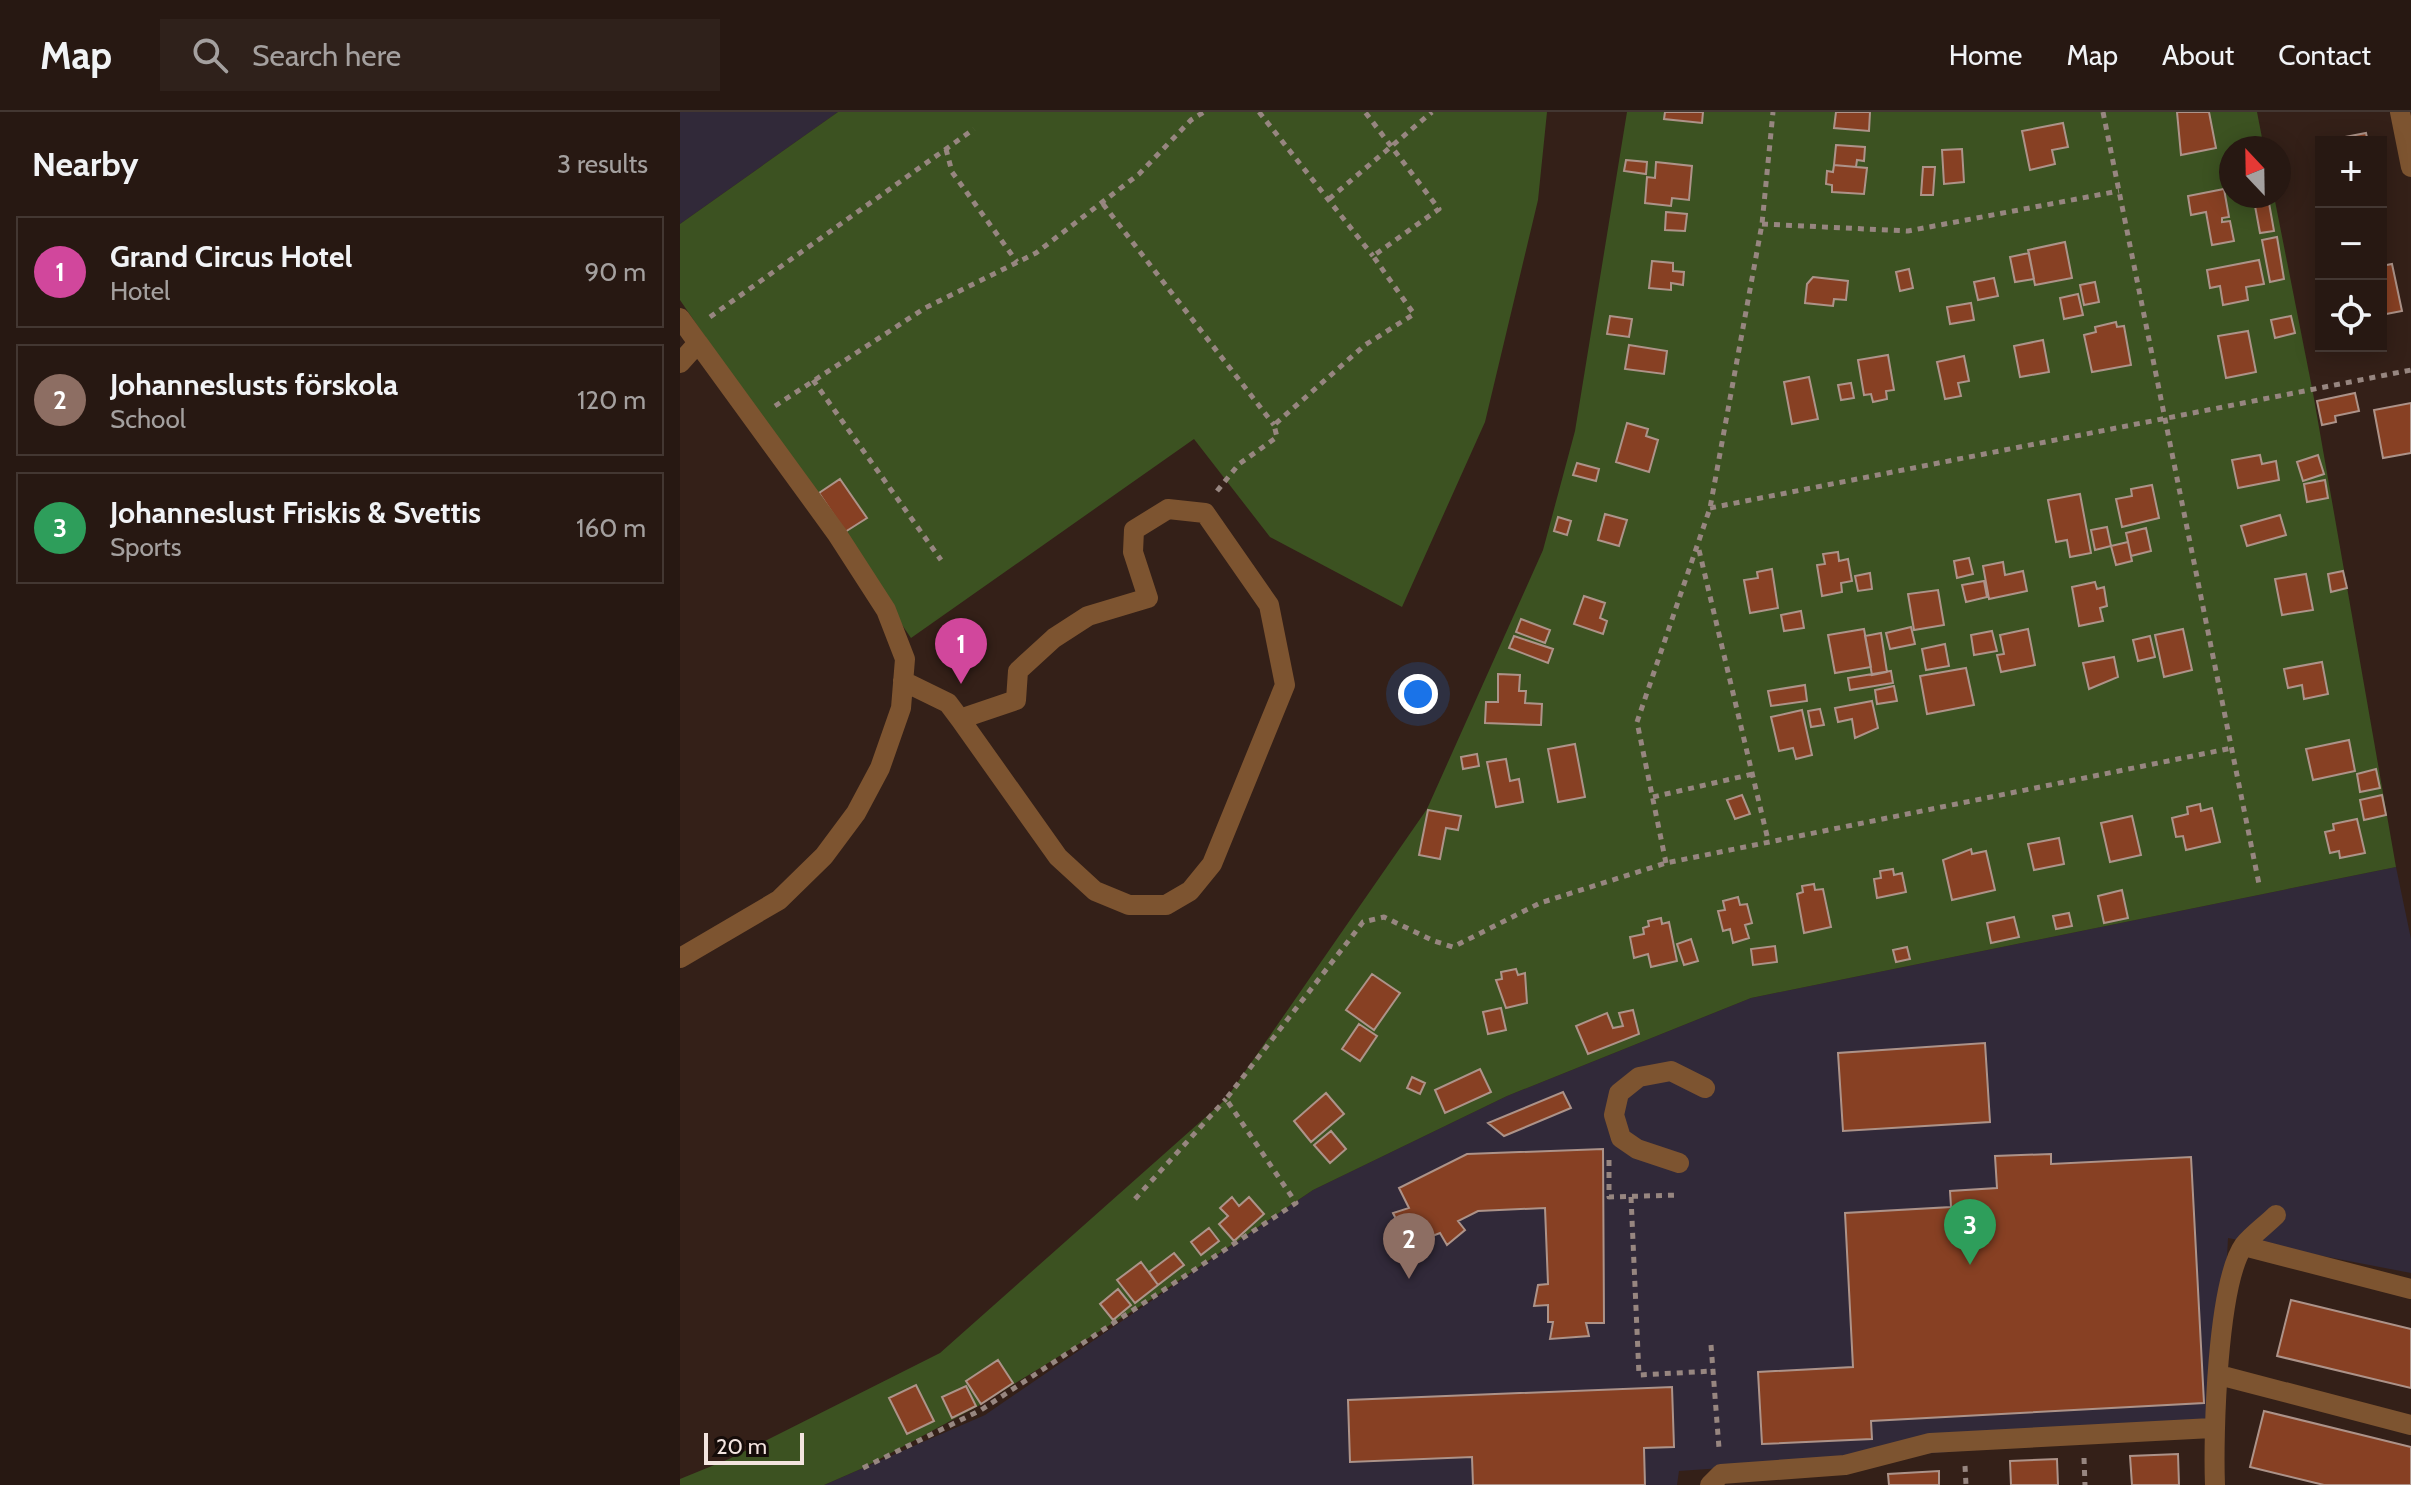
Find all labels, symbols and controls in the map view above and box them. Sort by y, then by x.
search box [160,19,720,91]
text: Map [40,32,112,79]
icon: search [188,33,232,77]
text: Search here [252,37,401,74]
text: Home [1949,38,2022,72]
text: Map [2066,38,2118,72]
text: About [2162,38,2234,72]
text: Contact [2278,38,2371,72]
north arrow [2219,136,2291,208]
map controls [2315,136,2387,352]
button: + [2315,136,2387,208]
text: Nearby [32,143,139,185]
text: 3 results [557,148,648,180]
button: − [2315,208,2387,280]
text: Grand Circus Hotel [110,238,352,275]
text: 1 [55,256,65,288]
text: 90 m [584,256,646,288]
text: Hotel [110,275,170,307]
button: locate [2315,280,2387,352]
text: Johanneslusts förskola [110,366,398,403]
text: 2 [53,384,67,416]
text: 120 m [577,384,646,416]
text: School [110,403,186,435]
text: Johanneslust Friskis & Svettis [110,494,481,531]
text: 3 [53,512,67,544]
text: 160 m [576,512,646,544]
text: Sports [110,531,182,563]
pin: 1 [935,618,987,684]
your location [1398,674,1438,714]
pin: 3 [1944,1199,1996,1265]
pin: 2 [1383,1213,1435,1279]
scale bar [704,1429,804,1465]
text: 20 m [716,1433,767,1460]

